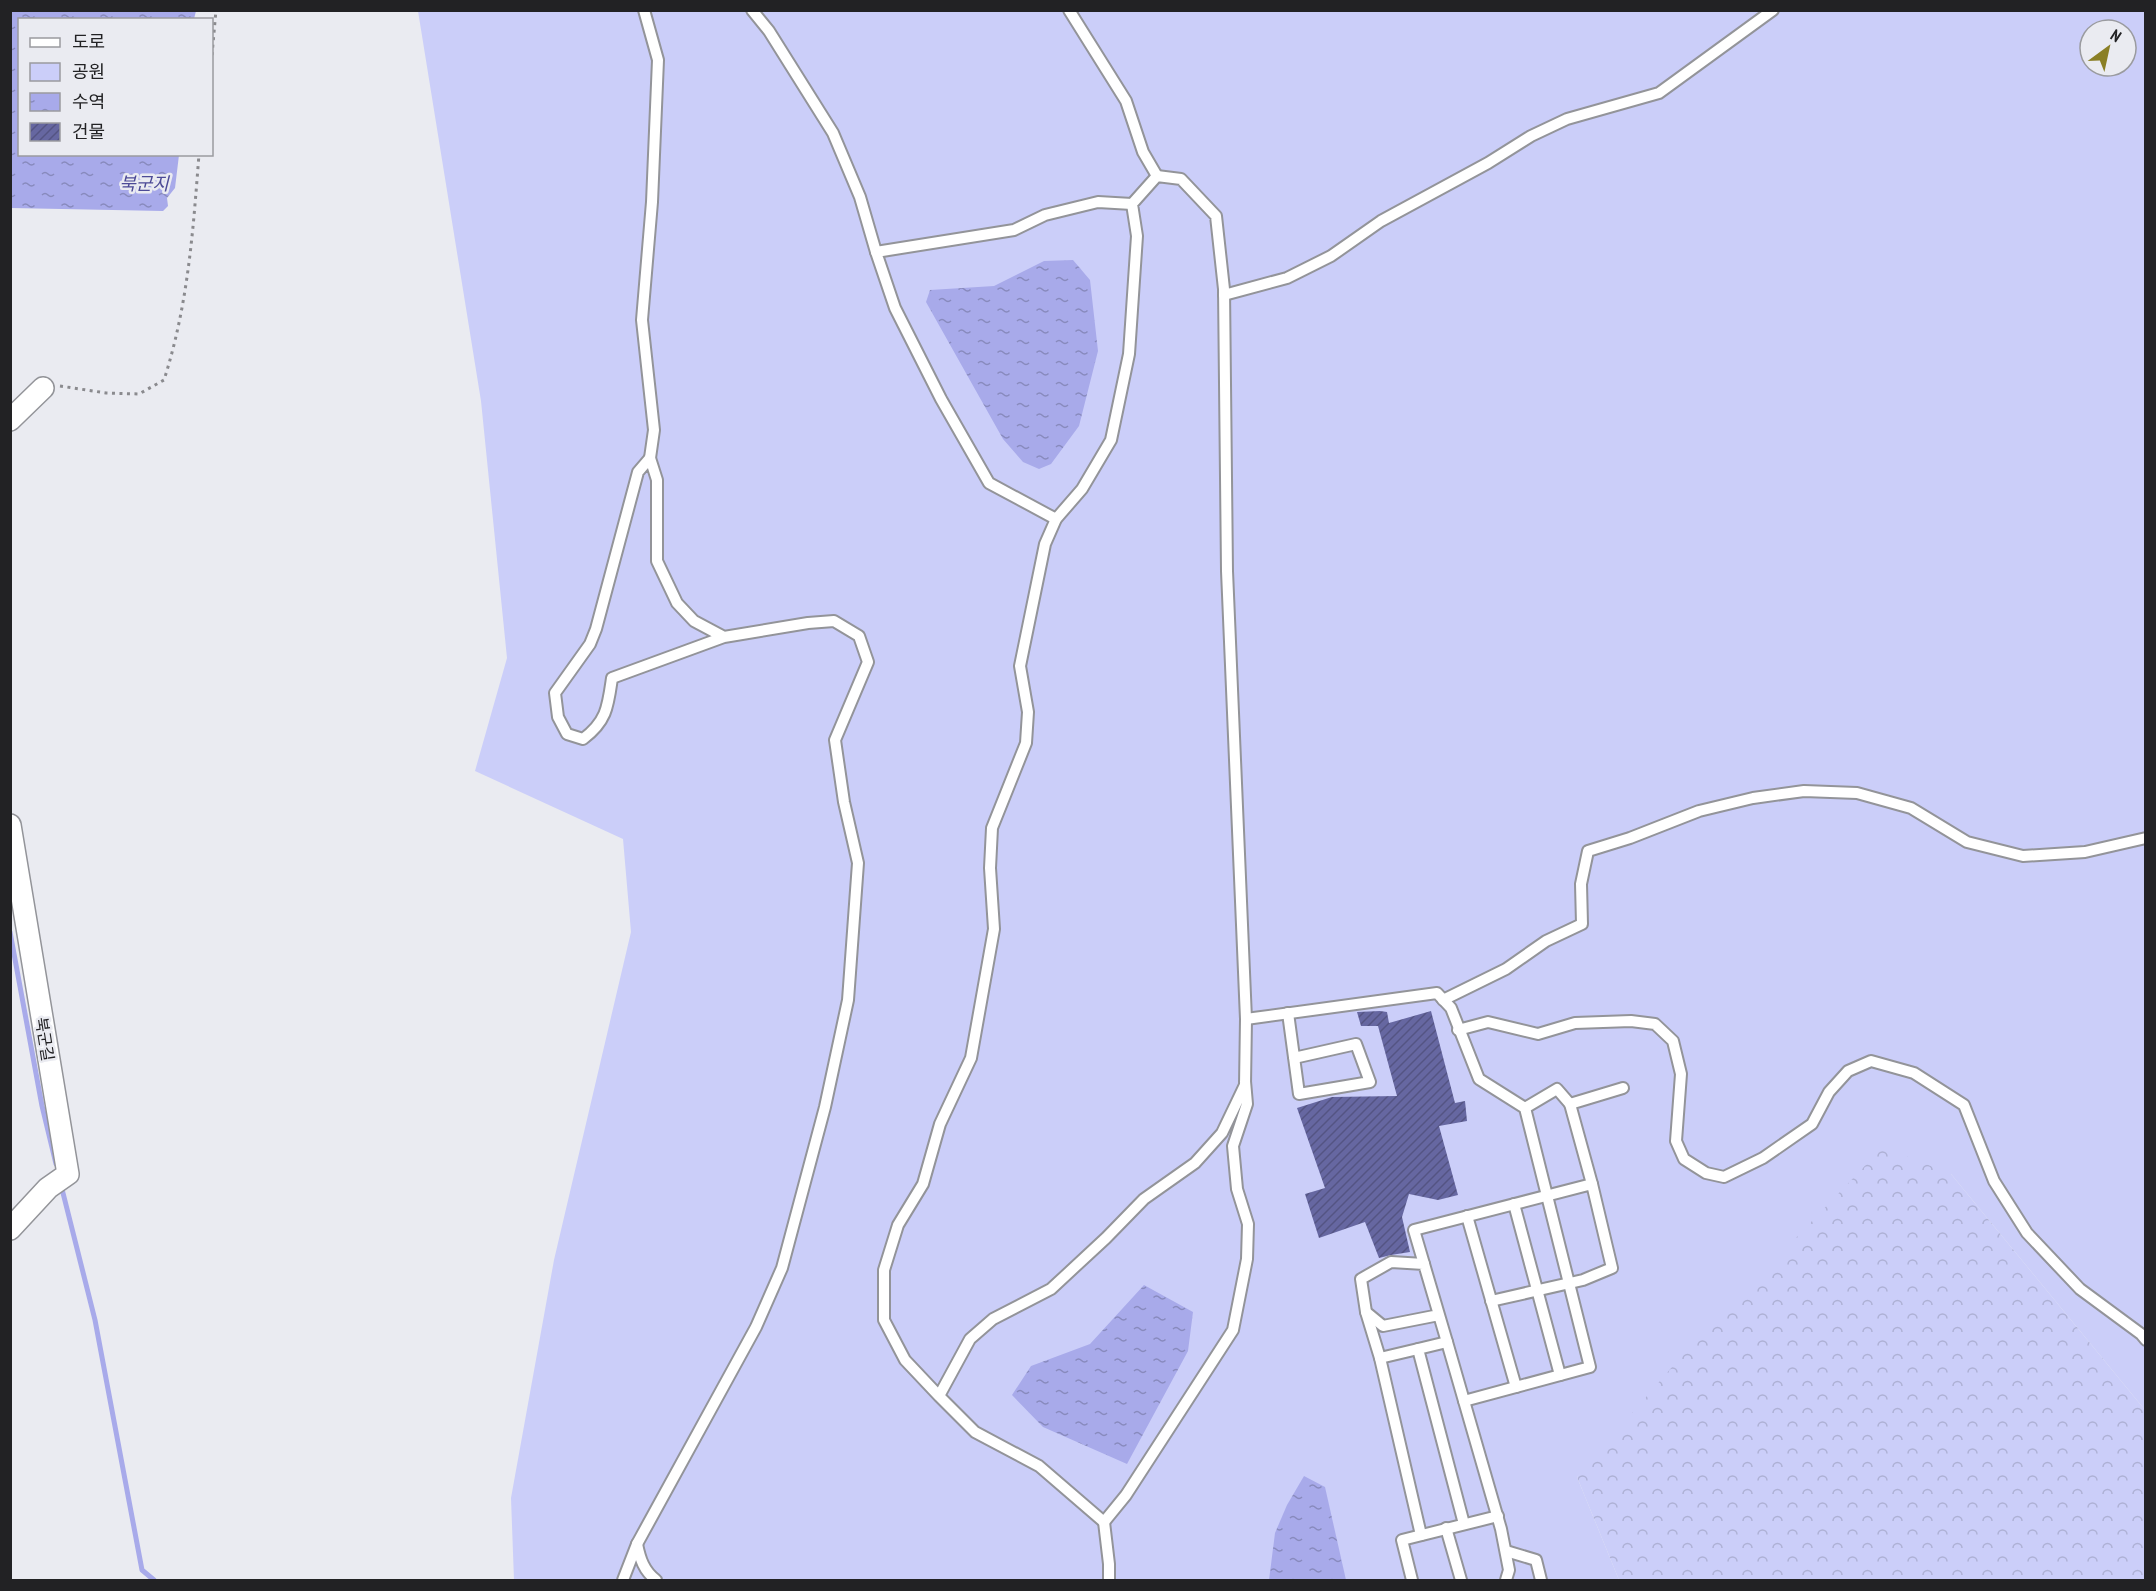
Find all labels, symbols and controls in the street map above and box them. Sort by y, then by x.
legend [18,18,213,156]
north arrow [2078,18,2138,78]
text: N [2107,25,2125,46]
text: 도로 [72,30,105,53]
text: 공원 [72,60,105,83]
text: 수역 [72,90,105,113]
text: 건물 [72,120,105,143]
water label: 북군지 [119,172,170,195]
street label: 북군길 [32,1016,58,1062]

